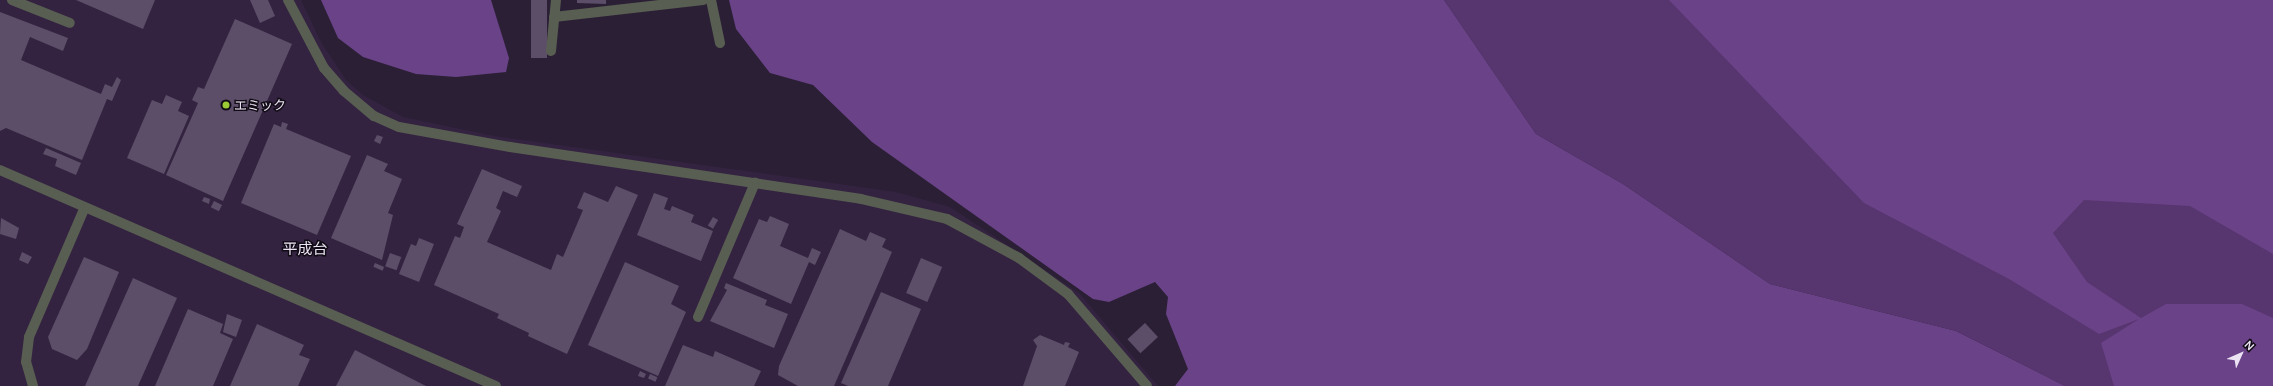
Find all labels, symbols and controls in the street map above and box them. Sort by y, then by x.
place label: エミック [234,97,286,113]
marker: エミック [221,100,231,110]
district label: 平成台 [283,240,327,258]
north arrow [2221,334,2261,374]
text: N [2242,337,2258,353]

